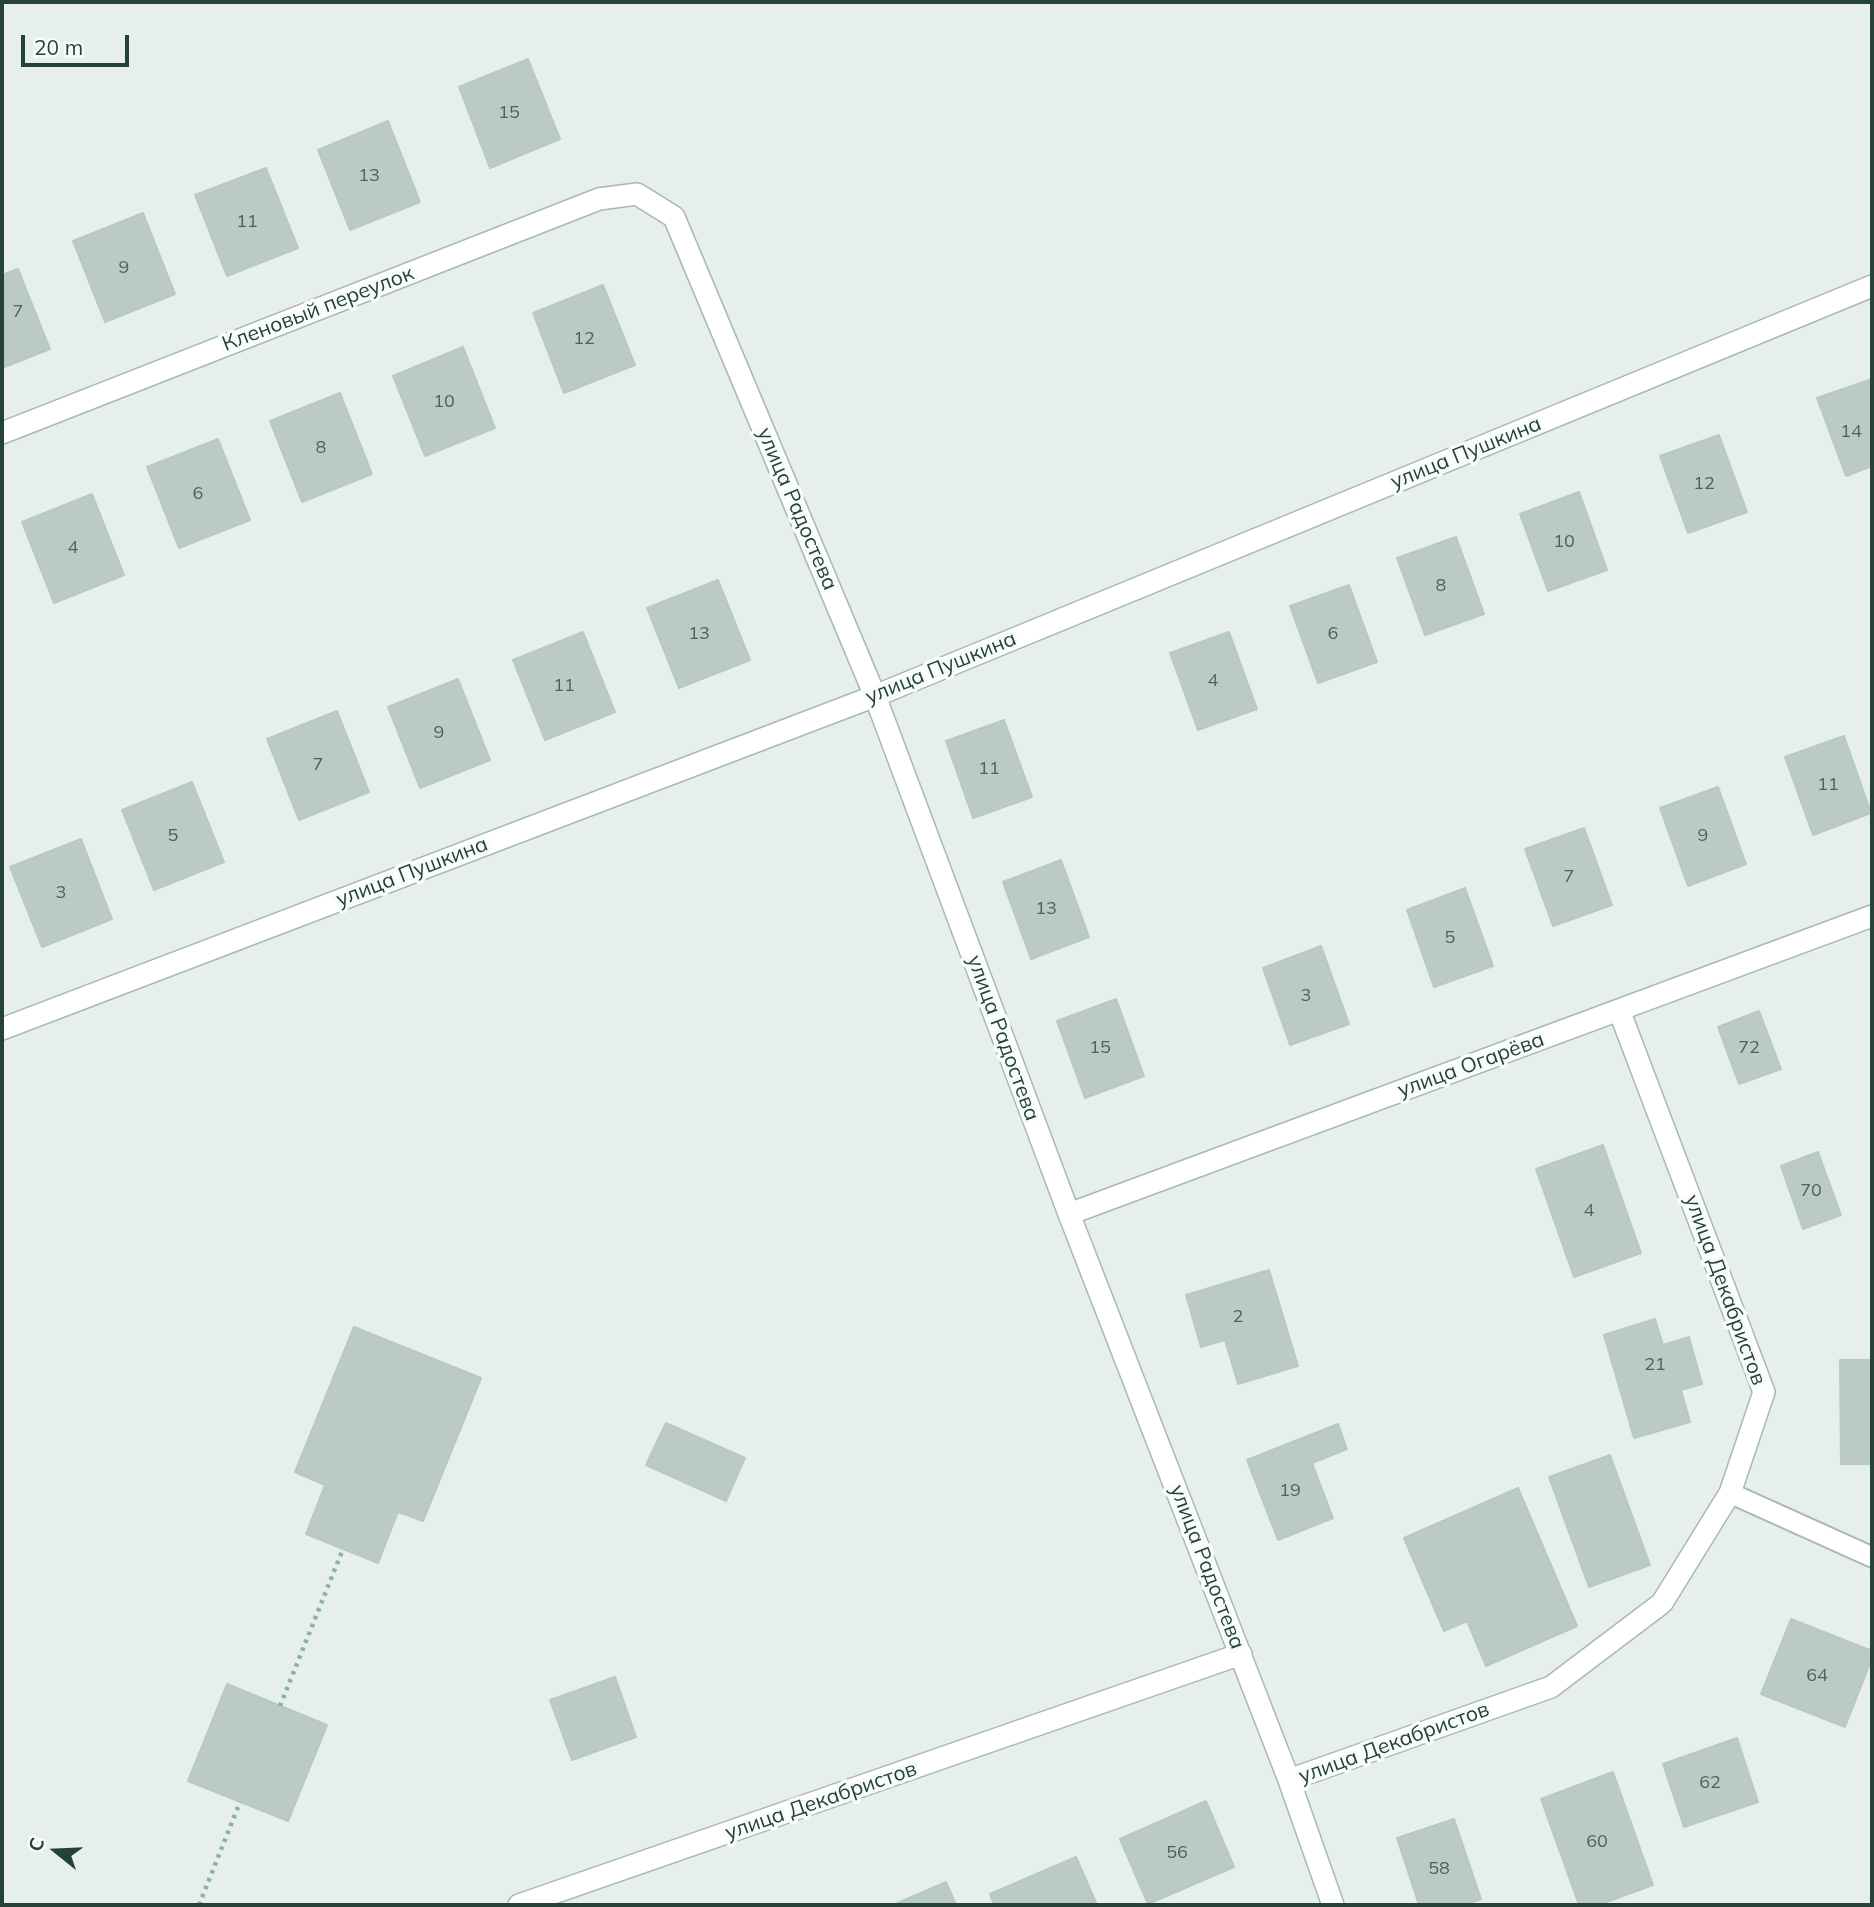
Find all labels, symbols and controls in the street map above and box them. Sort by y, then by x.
scale bar [24,21,133,65]
text: 20 m [34,34,83,60]
house number: 15 [498,102,520,124]
house number: 13 [358,165,380,187]
house number: 11 [236,211,258,233]
house number: 9 [119,257,129,279]
street label: Кленовый переулок [219,261,417,357]
house number: 7 [13,301,23,323]
house number: 12 [573,328,595,350]
house number: 10 [433,391,455,413]
street label: улица Пушкина [1387,411,1545,495]
house number: 14 [1840,421,1862,443]
street label: улица Радостева [751,424,843,594]
house number: 8 [316,437,326,459]
house number: 12 [1693,473,1715,495]
house number: 6 [193,483,203,505]
house number: 10 [1553,531,1575,553]
house number: 4 [68,537,78,559]
house number: 8 [1436,575,1446,597]
house number: 13 [688,623,710,645]
house number: 6 [1328,623,1338,645]
street label: улица Пушкина [862,626,1020,710]
house number: 4 [1208,670,1218,692]
house number: 11 [553,675,575,697]
house number: 9 [434,722,444,744]
house number: 7 [313,754,323,776]
house number: 11 [978,758,1000,780]
house number: 11 [1817,774,1839,796]
house number: 5 [168,825,178,847]
house number: 9 [1698,825,1708,847]
street label: улица Пушкина [333,831,491,913]
house number: 7 [1564,866,1574,888]
house number: 3 [56,882,66,904]
house number: 13 [1035,898,1057,920]
house number: 5 [1445,927,1455,949]
street label: улица Радостева [961,952,1045,1124]
house number: 3 [1301,985,1311,1007]
street label: улица Огарёва [1394,1027,1548,1103]
house number: 15 [1089,1037,1111,1059]
house number: 72 [1738,1037,1760,1059]
house number: 70 [1800,1180,1822,1202]
street label: улица Декабристов [1679,1191,1771,1389]
house number: 4 [1584,1200,1594,1222]
house number: 2 [1233,1306,1243,1328]
house number: 21 [1644,1354,1666,1376]
house number: 19 [1279,1480,1301,1502]
street label: улица Радостева [1164,1481,1250,1653]
house number: 64 [1806,1665,1828,1687]
street label: улица Декабристов [1295,1697,1493,1789]
street label: улица Декабристов [722,1756,920,1846]
house number: 62 [1699,1772,1721,1794]
north arrow [21,1816,91,1886]
house number: 60 [1586,1831,1608,1853]
text: С [23,1835,49,1854]
house number: 56 [1166,1842,1188,1864]
house number: 58 [1428,1858,1450,1880]

